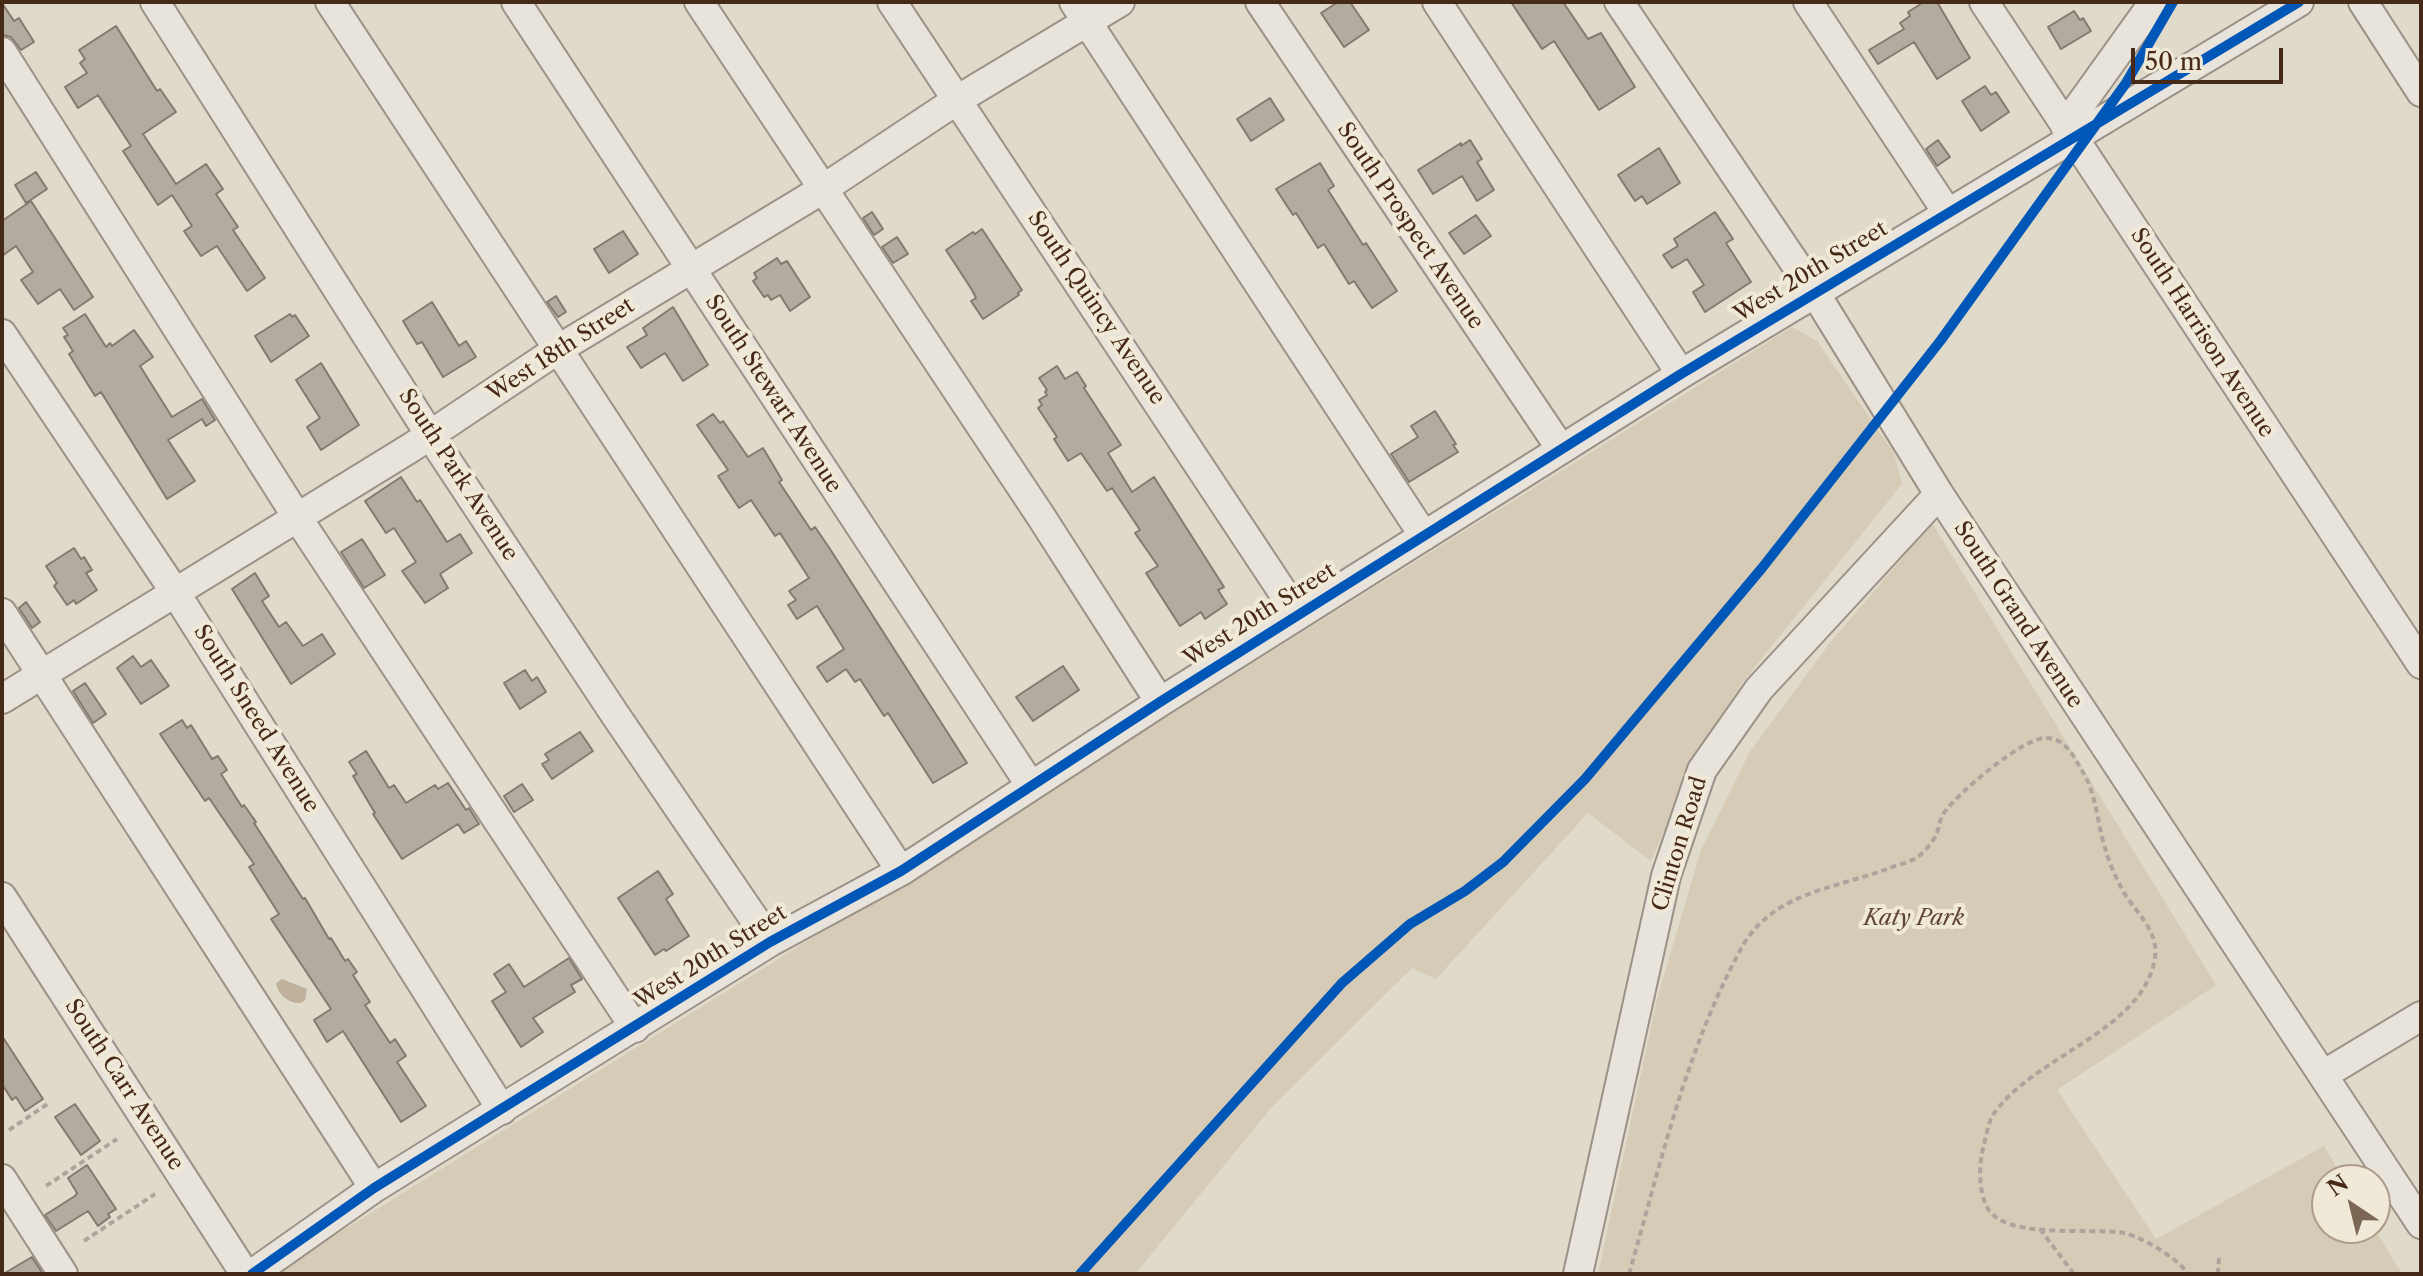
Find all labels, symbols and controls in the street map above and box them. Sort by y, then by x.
scale bar [2135,32,2287,82]
text: 50 m [2145,47,2202,76]
street label: South Prospect Avenue [1331,118,1489,334]
street label: South Quincy Avenue [1021,206,1171,410]
street label: West 20th Street [1730,216,1892,328]
street label: South Harrison Avenue [2124,223,2280,443]
street label: South Stewart Avenue [699,290,847,498]
street label: West 18th Street [483,293,639,407]
street label: South Park Avenue [393,384,523,566]
street label: South Grand Avenue [1948,517,2088,713]
street label: West 20th Street [1179,558,1341,672]
street label: South Sneed Avenue [187,620,325,818]
street label: Clinton Road [1647,774,1713,914]
street label: West 20th Street [630,900,792,1014]
park label: Katy Park [1864,906,1964,932]
street label: South Carr Avenue [59,994,189,1176]
north arrow [2311,1164,2391,1244]
text: N [2323,1169,2354,1202]

